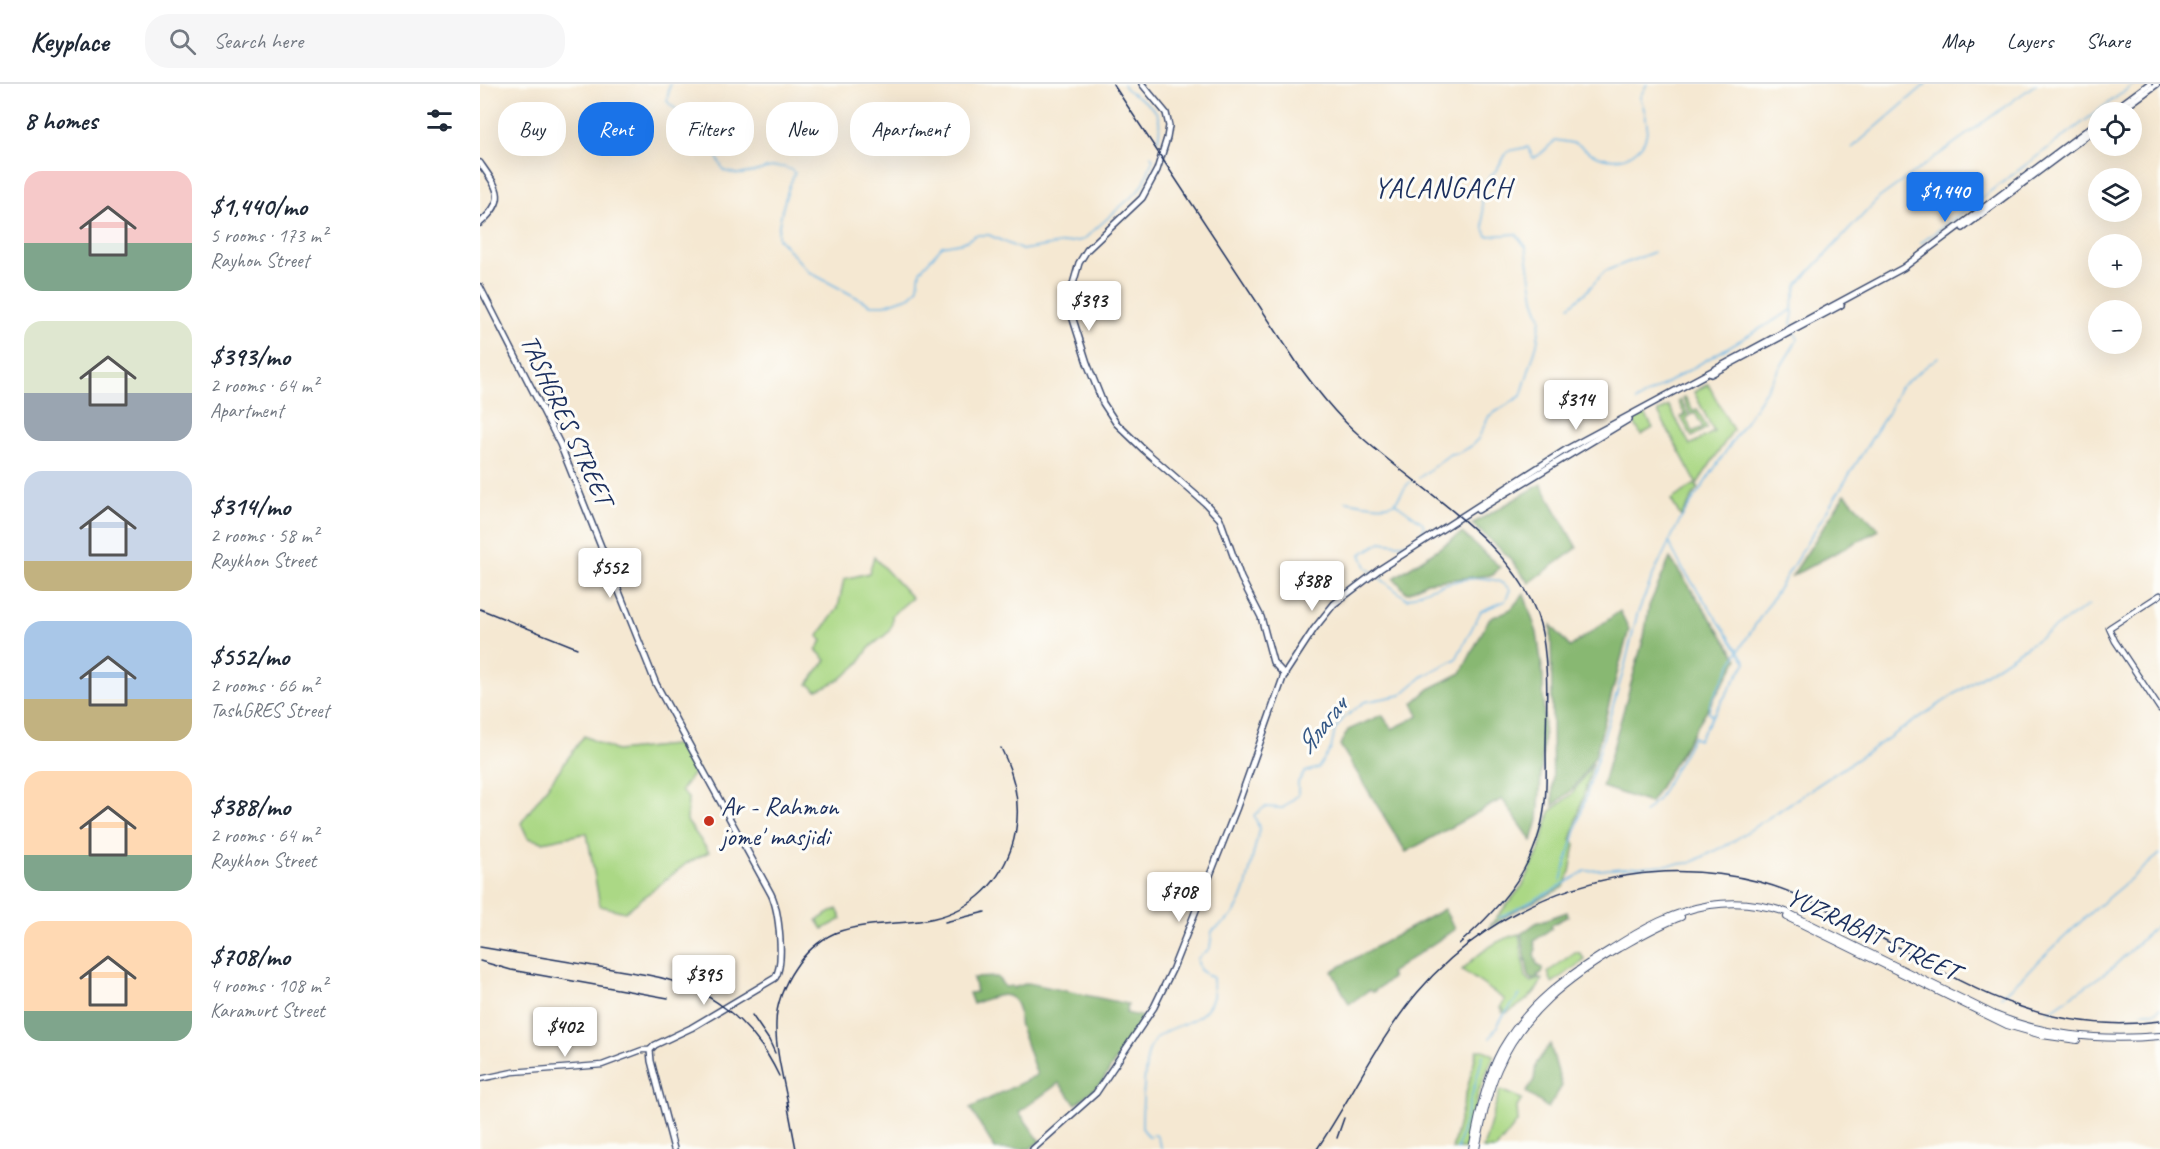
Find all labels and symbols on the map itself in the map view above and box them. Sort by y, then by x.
district label: YALANGACH [1374,170,1515,205]
pin: $1,440 [1896,172,1994,223]
pin: $393 [1053,281,1125,332]
street label: TASHGRES STREET [513,330,623,515]
pin: $314 [1540,380,1612,431]
pin: $552 [574,548,646,599]
pin: $388 [1276,561,1348,612]
water label: Ялагач [1288,687,1357,761]
place label: Ar - Rahmon jome' masjidi [718,790,839,853]
marker: Ar - Rahmon jome' masjidi [702,814,716,828]
pin: $708 [1143,872,1215,923]
street label: YUZRABAT STREET [1782,880,1971,991]
pin: $395 [668,955,740,1006]
pin: $402 [529,1007,601,1058]

